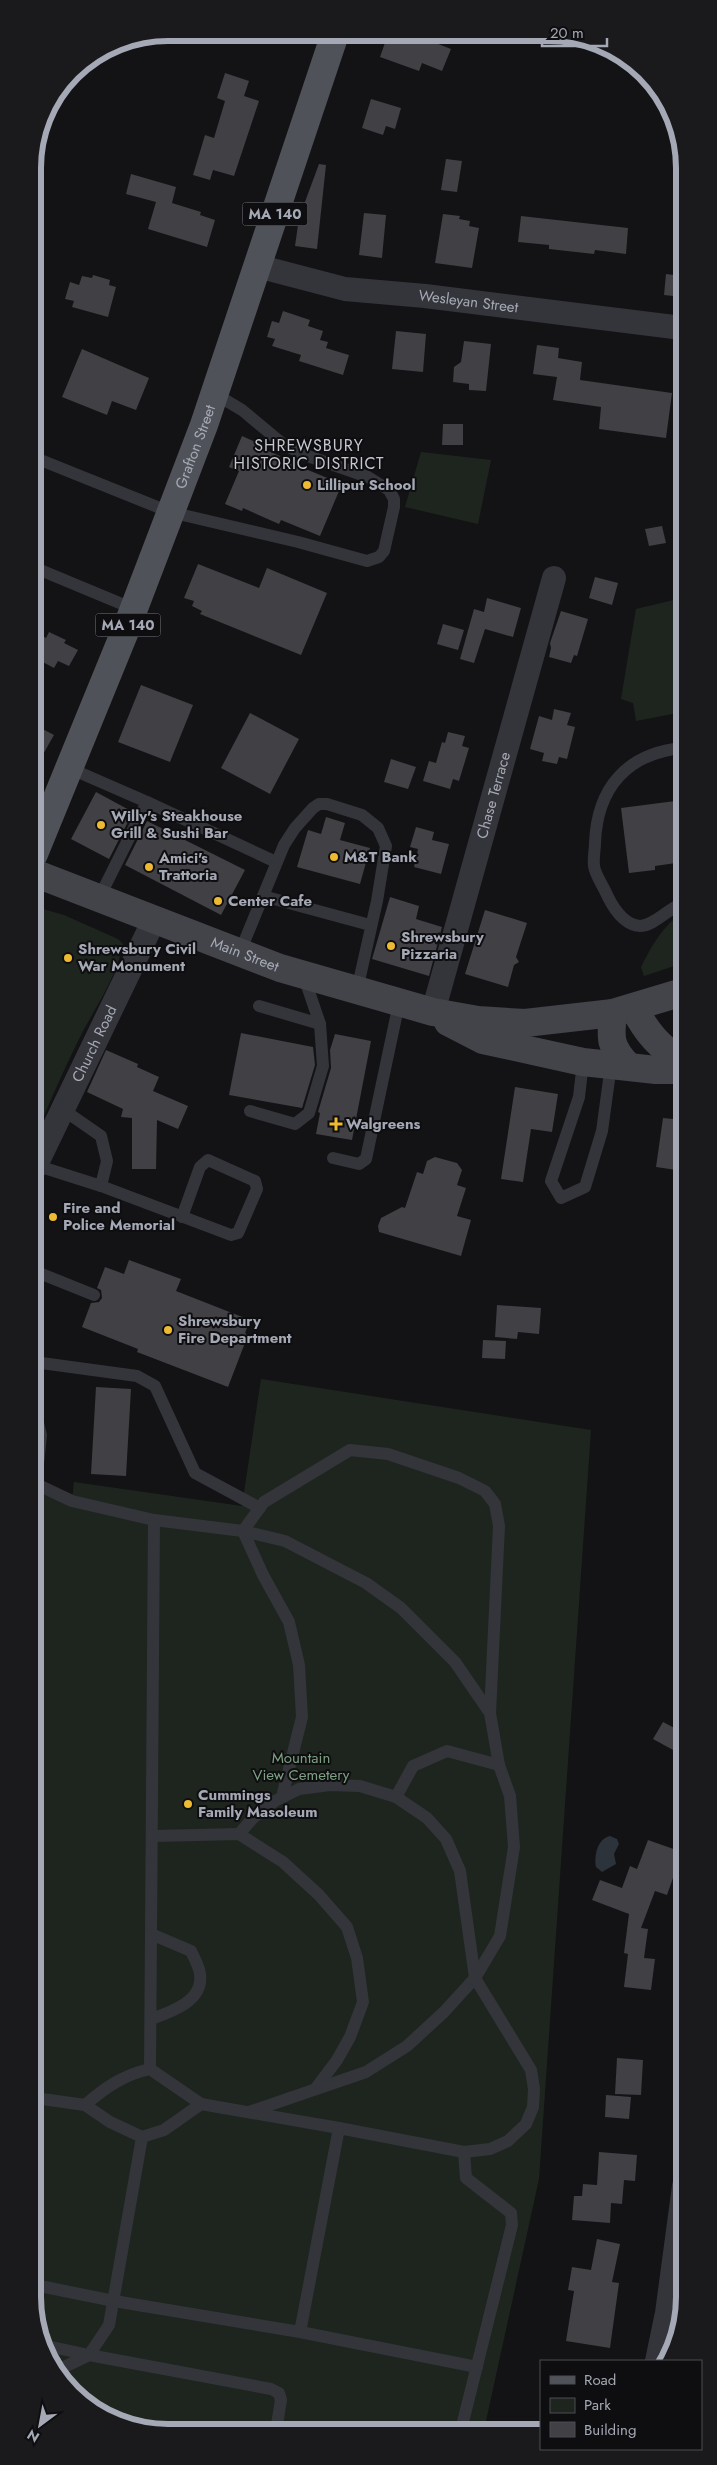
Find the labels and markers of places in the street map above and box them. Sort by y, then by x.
place label: Lilliput School [317,474,416,496]
marker: Lilliput School [301,479,313,491]
place label: Willy's Steakhouse Grill & Sushi Bar [111,805,243,844]
marker: Willy's Steakhouse Grill & Sushi Bar [95,819,107,831]
place label: M&T Bank [344,846,417,868]
place label: Amici's Trattoria [158,847,217,886]
marker: M&T Bank [328,851,340,863]
marker: Amici's Trattoria [143,861,155,873]
place label: Center Cafe [228,890,313,912]
marker: Center Cafe [212,895,224,907]
place label: Shrewsbury Pizzaria [401,926,484,965]
place label: Shrewsbury Civil War Monument [78,938,196,977]
marker: Shrewsbury Pizzaria [385,940,397,952]
marker: Shrewsbury Civil War Monument [62,952,74,964]
place label: Walgreens [346,1113,421,1135]
marker: Walgreens [330,1118,342,1130]
place label: Fire and Police Memorial [63,1197,175,1236]
marker: Fire and Police Memorial [47,1211,59,1223]
place label: Shrewsbury Fire Department [178,1310,292,1349]
marker: Shrewsbury Fire Department [162,1324,174,1336]
place label: Cummings Family Masoleum [198,1784,317,1823]
marker: Cummings Family Masoleum [182,1798,194,1810]

